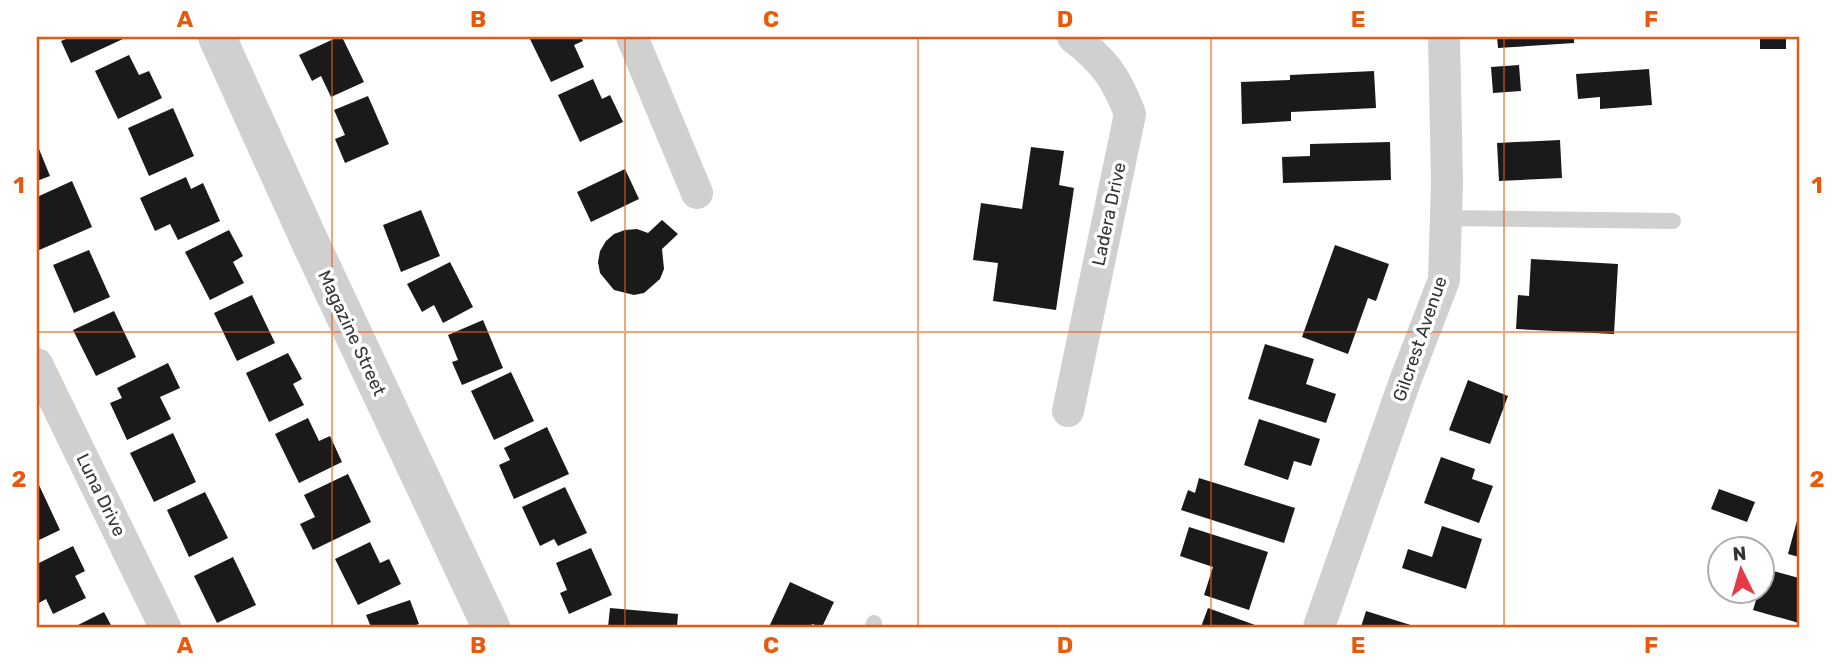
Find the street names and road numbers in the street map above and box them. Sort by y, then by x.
street label: Ladera Drive [1087,160,1131,268]
street label: Magazine Street [313,267,391,399]
street label: Gilcrest Avenue [1388,274,1452,404]
street label: Luna Drive [72,450,130,540]

